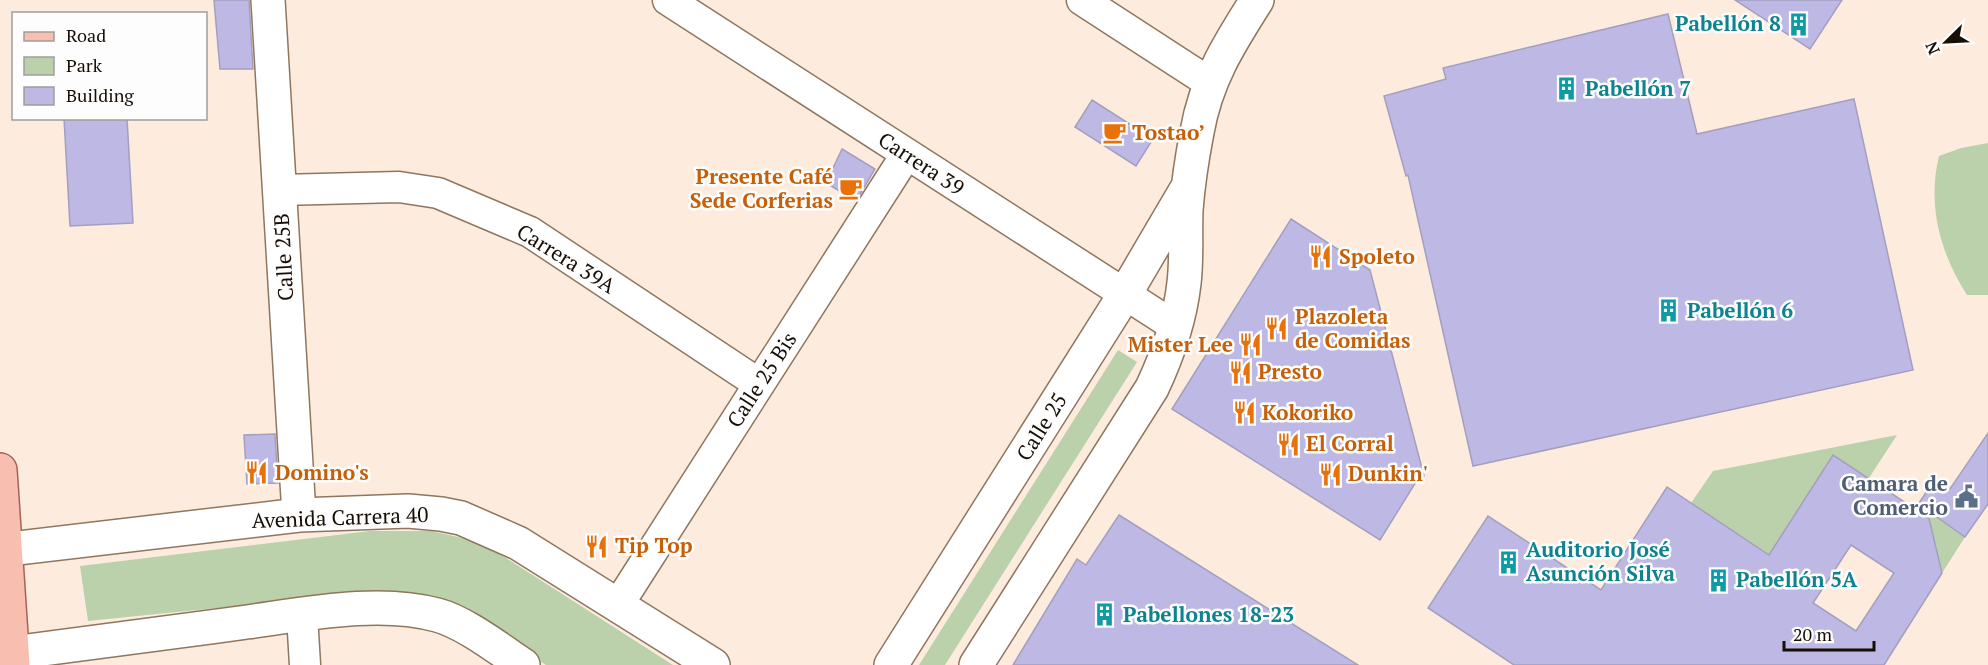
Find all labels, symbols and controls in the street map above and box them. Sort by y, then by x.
place label: Pabellón 8 [1675,9,1781,37]
building icon: Pabellón 8 [1786,11,1812,37]
legend [12,12,207,120]
north arrow [1916,12,1976,72]
text: Road [66,23,106,47]
text: N [1920,38,1945,58]
text: Park [66,53,103,77]
place label: Pabellón 7 [1585,74,1691,102]
building icon: Pabellón 7 [1554,76,1580,102]
text: Building [66,83,134,107]
place label: Tostao’ [1132,118,1205,146]
cafe icon: Tostao’ [1101,120,1127,146]
street label: Carrera 39 [873,125,970,201]
place label: Presente Café Sede Corferias [690,162,833,214]
cafe icon: Presente Café Sede Corferias [838,176,864,202]
street label: Calle 25B [267,213,299,302]
street label: Carrera 39A [512,217,622,300]
place label: Spoleto [1339,242,1415,270]
restaurant icon: Spoleto [1308,244,1334,270]
place label: Pabellón 6 [1687,296,1793,324]
building icon: Pabellón 6 [1656,298,1682,324]
place label: Plazoleta de Comidas [1295,302,1410,354]
restaurant icon: Plazoleta de Comidas [1264,316,1290,342]
street label: Calle 25 Bis [720,326,802,432]
place label: Mister Lee [1128,330,1233,358]
restaurant icon: Mister Lee [1238,332,1264,358]
place label: Presto [1258,357,1322,385]
restaurant icon: Presto [1227,359,1253,385]
street label: Calle 25 [1009,387,1073,466]
place label: Kokoriko [1262,398,1353,426]
restaurant icon: Kokoriko [1231,400,1257,426]
place label: El Corral [1306,429,1394,457]
restaurant icon: El Corral [1275,431,1301,457]
place label: Domino's [275,458,369,486]
place label: Dunkin' [1348,459,1428,487]
restaurant icon: Domino's [244,460,270,486]
restaurant icon: Dunkin' [1317,461,1343,487]
place label: Camara de Comercio [1841,469,1948,521]
public building icon: Camara de Comercio [1953,483,1979,509]
street label: Avenida Carrera 40 [251,500,429,534]
place label: Tip Top [615,531,693,559]
restaurant icon: Tip Top [584,533,610,559]
place label: Auditorio José Asunción Silva [1526,535,1675,587]
building icon: Auditorio José Asunción Silva [1495,549,1521,575]
place label: Pabellón 5A [1736,565,1858,593]
building icon: Pabellón 5A [1705,567,1731,593]
place label: Pabellones 18-23 [1123,600,1294,628]
building icon: Pabellones 18-23 [1092,602,1118,628]
scale bar [1784,614,1874,652]
text: 20 m [1793,622,1833,646]

